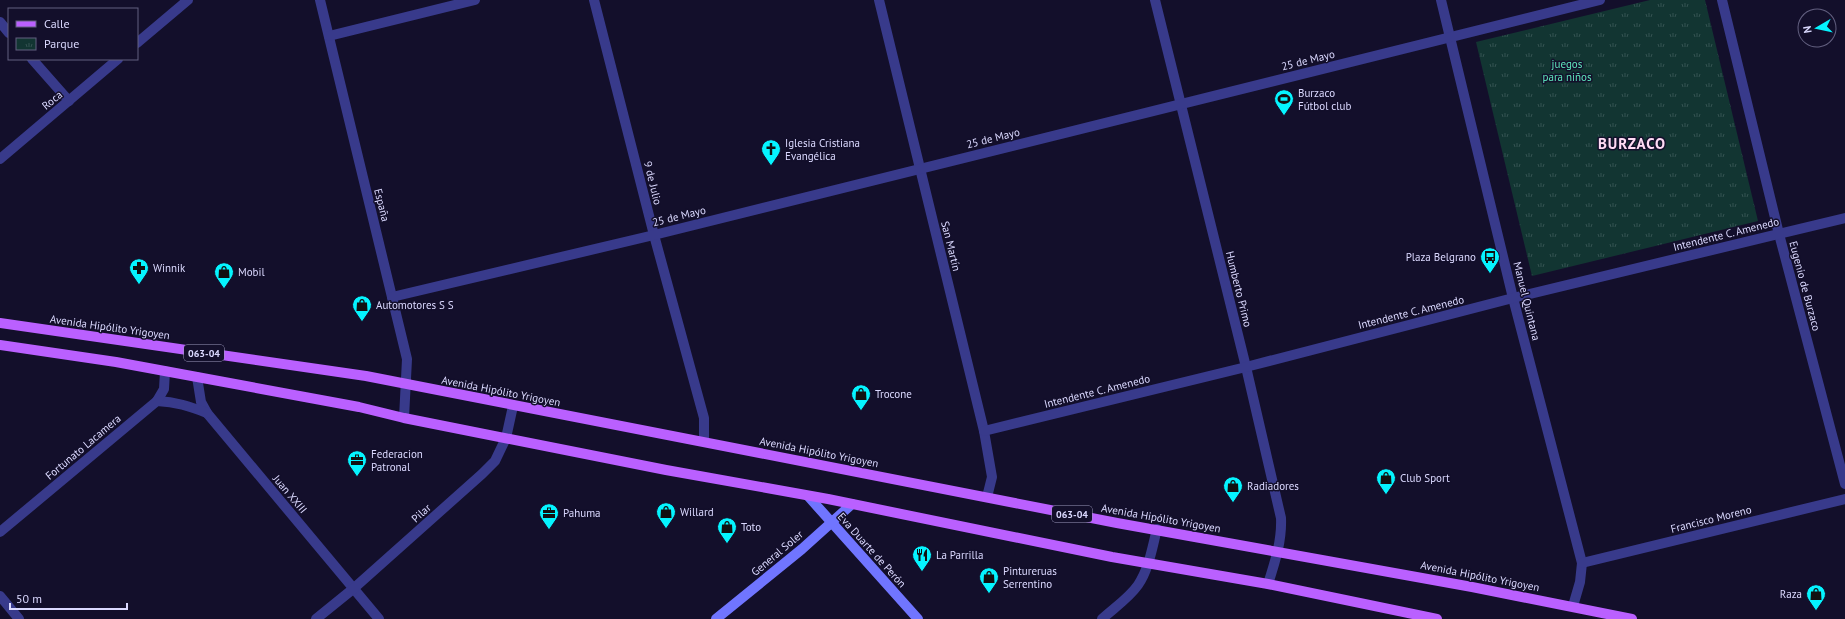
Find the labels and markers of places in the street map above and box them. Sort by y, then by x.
place label: Burzaco Fútbol club [1298,86,1351,113]
sports icon: Burzaco Fútbol club [1273,88,1295,116]
place label: Iglesia Cristiana Evangélica [785,136,860,163]
church icon: Iglesia Cristiana Evangélica [760,138,782,166]
bus stop icon: Plaza Belgrano [1479,246,1501,274]
place label: Plaza Belgrano [1406,250,1476,264]
pharmacy icon: Winnik [128,257,150,285]
place label: Winnik [153,261,186,275]
shop icon: Mobil [213,261,235,289]
place label: Mobil [238,265,265,279]
shop icon: Automotores S S [351,294,373,322]
place label: Automotores S S [376,298,454,312]
shop icon: Trocone [850,383,872,411]
place label: Trocone [875,387,912,401]
place label: Federacion Patronal [371,447,423,474]
office icon: Federacion Patronal [346,449,368,477]
shop icon: Club Sport [1375,467,1397,495]
place label: Club Sport [1400,471,1450,485]
shop icon: Radiadores [1222,475,1244,503]
place label: Radiadores [1247,479,1299,493]
shop icon: Willard [655,501,677,529]
office icon: Pahuma [538,502,560,530]
place label: Willard [680,505,714,519]
place label: Pahuma [563,506,601,520]
shop icon: Toto [716,516,738,544]
place label: Toto [741,520,761,534]
restaurant icon: La Parrilla [911,544,933,572]
place label: La Parrilla [936,548,983,562]
place label: Pintureruas Serrentino [1003,564,1057,591]
shop icon: Pintureruas Serrentino [978,566,1000,594]
shop icon: Raza [1805,583,1827,611]
place label: Raza [1780,587,1802,601]

